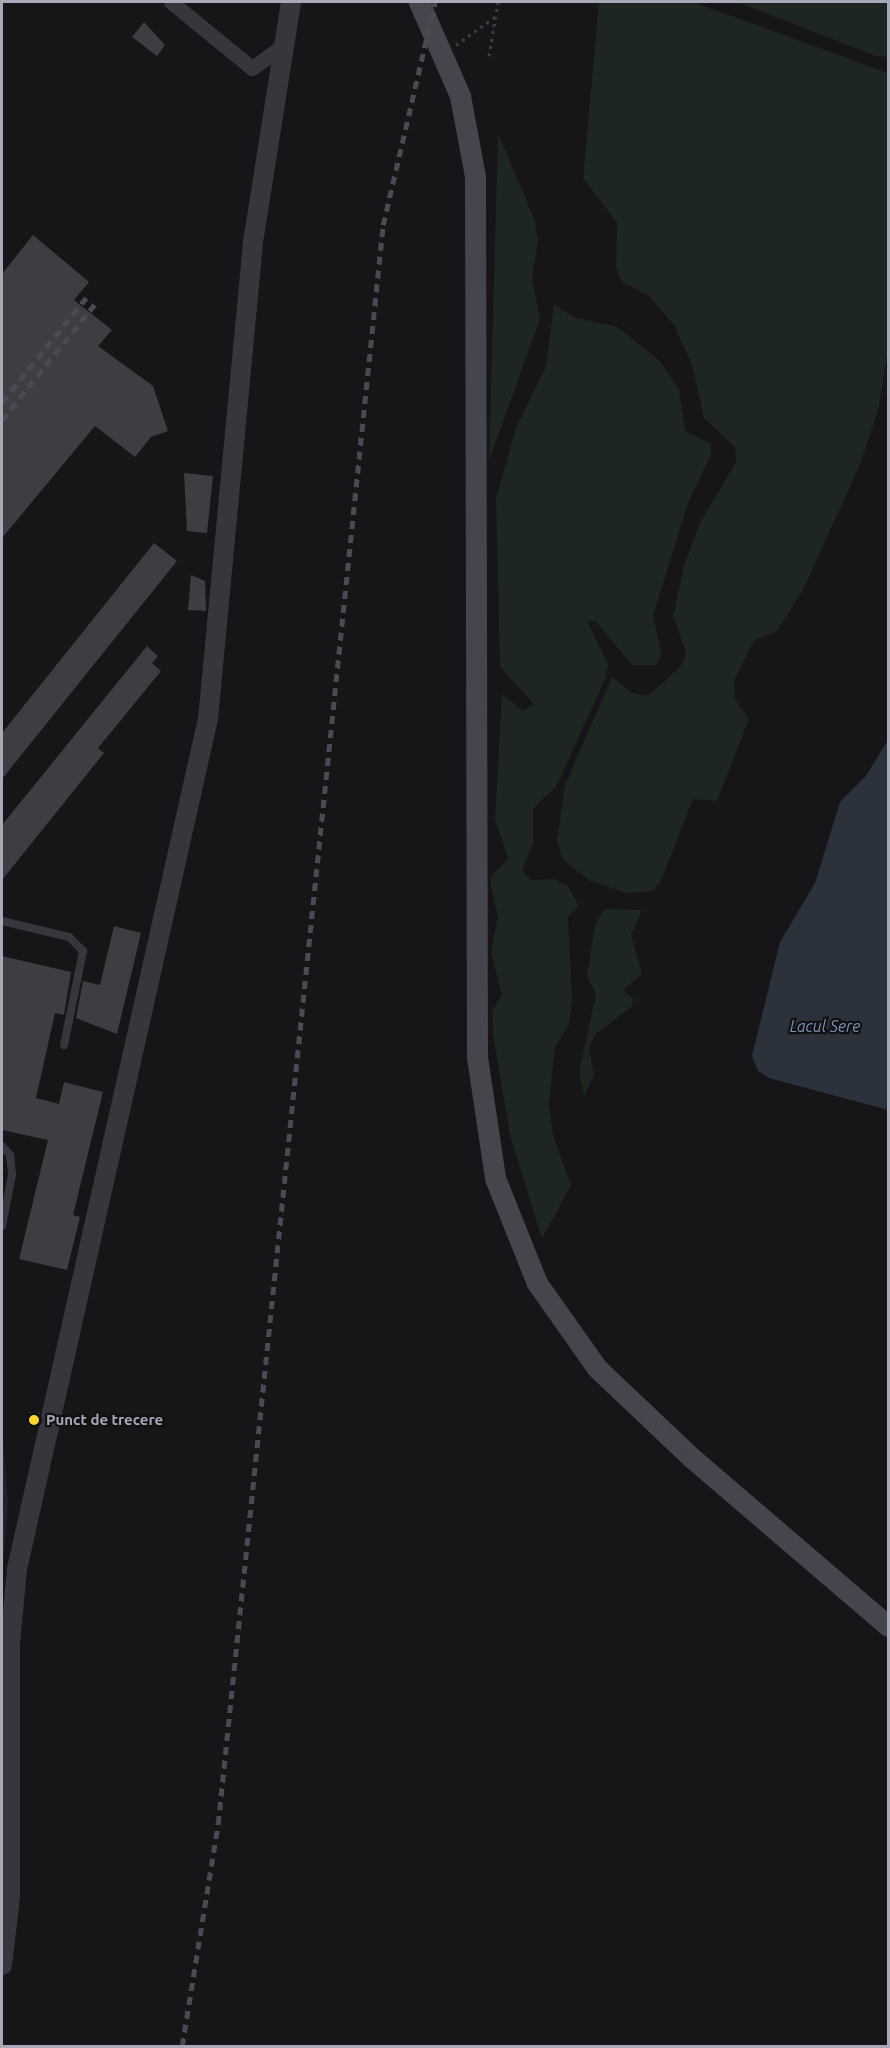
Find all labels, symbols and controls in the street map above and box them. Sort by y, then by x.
water label: Lacul Sere [790,1016,860,1036]
place label: Punct de trecere [46,1411,163,1429]
marker: Punct de trecere [27,1413,41,1427]

